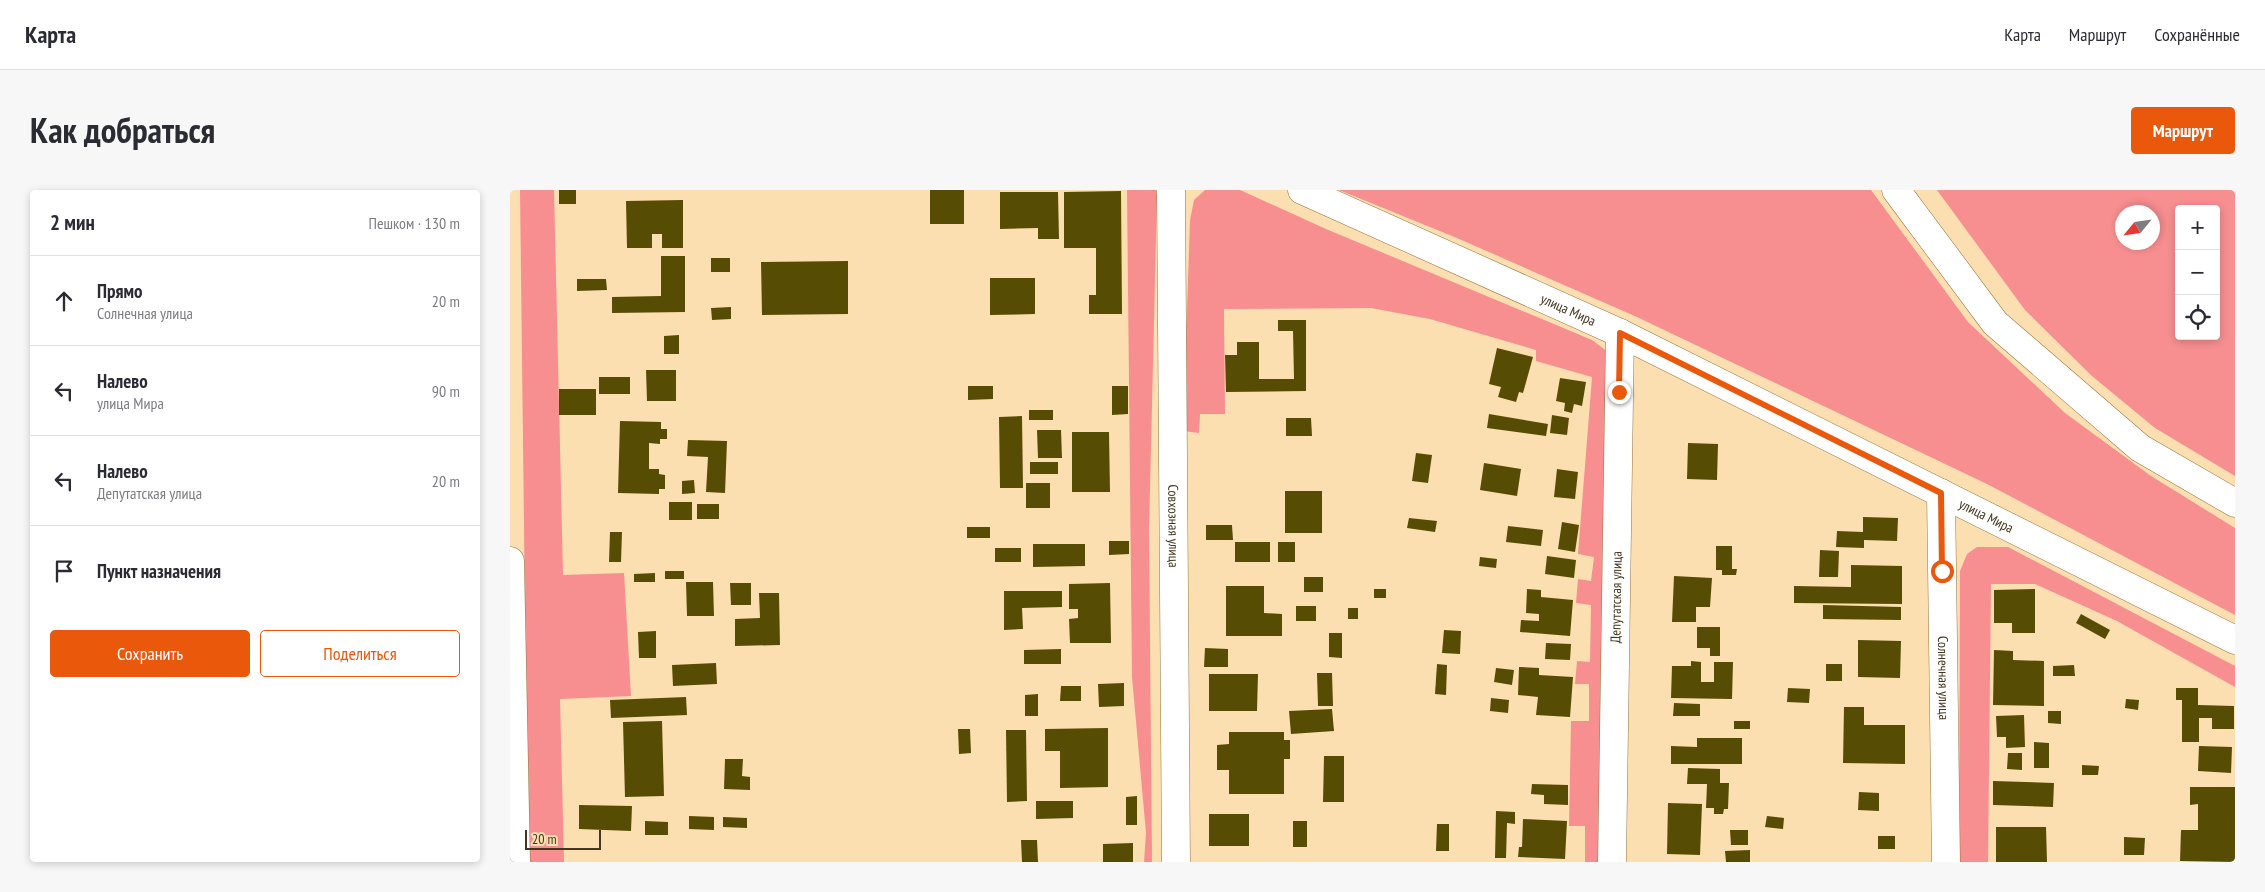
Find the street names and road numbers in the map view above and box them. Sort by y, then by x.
street label: улица Мира [1538,290,1599,330]
street label: Совхозная улица [1164,484,1183,568]
street label: улица Мира [1956,495,2016,537]
street label: Депутатская улица [1606,551,1626,643]
street label: Солнечная улица [1934,636,1953,720]

